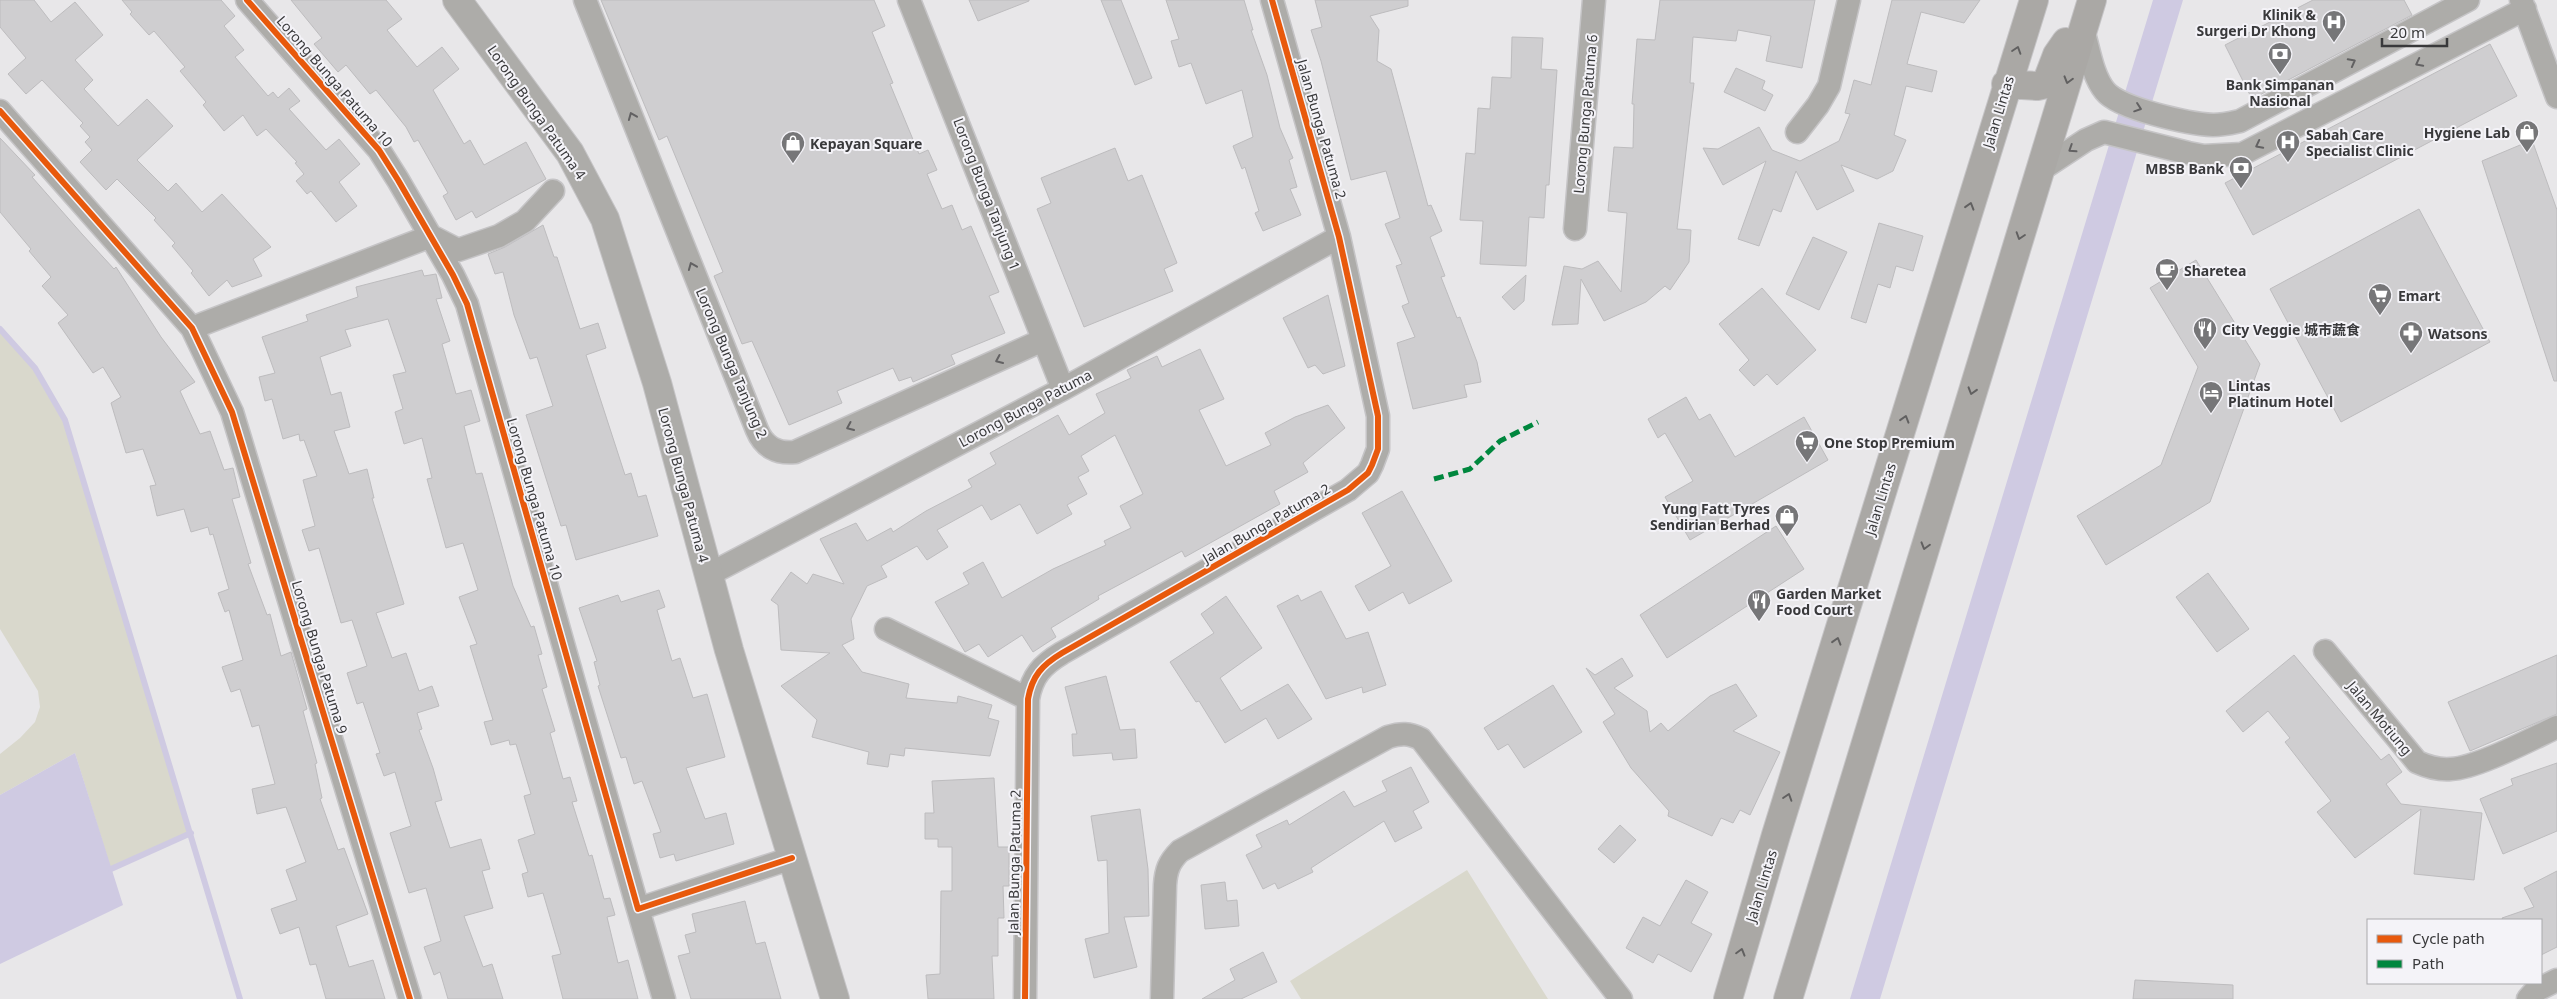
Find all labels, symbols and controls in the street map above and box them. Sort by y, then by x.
place label: Klinik & Surgeri Dr Khong [2197,5,2316,40]
hospital icon: Klinik & Surgeri Dr Khong [2321,9,2347,43]
street label: Lorong Bunga Patuma 10 [273,11,397,151]
scale bar [2382,15,2447,47]
text: 20 m [2390,22,2425,42]
street label: Lorong Bunga Patuma 6 [1569,34,1601,194]
street label: Lorong Bunga Patuma 4 [483,41,591,183]
bank icon: Bank Simpanan Nasional [2267,41,2293,75]
one-way arrow [2012,47,2022,55]
street label: Jalan Bunga Patuma 2 [1292,55,1351,201]
one-way arrow [2415,57,2424,67]
one-way arrow [2347,58,2356,68]
street label: Jalan Lintas [1977,73,2018,152]
place label: Bank Simpanan Nasional [2226,75,2334,110]
one-way arrow [2064,76,2074,84]
one-way arrow [2133,102,2142,112]
one-way arrow [627,112,637,120]
street label: Lorong Bunga Tanjung 1 [949,115,1025,273]
shop icon: Hygiene Lab [2514,119,2540,153]
place label: Hygiene Lab [2424,123,2510,142]
place label: Sabah Care Specialist Clinic [2306,125,2414,160]
hospital icon: Sabah Care Specialist Clinic [2275,129,2301,163]
shop icon: Kepayan Square [780,130,806,164]
place label: Kepayan Square [810,134,922,153]
one-way arrow [2255,139,2264,149]
one-way arrow [2069,142,2078,152]
bank icon: MBSB Bank [2228,155,2254,189]
place label: MBSB Bank [2145,159,2224,178]
one-way arrow [1964,202,1974,210]
one-way arrow [2016,231,2026,239]
cafe icon: Sharetea [2154,257,2180,291]
place label: Sharetea [2184,261,2246,280]
one-way arrow [688,263,698,271]
supermarket icon: Emart [2367,282,2393,316]
street label: Lorong Bunga Tanjung 2 [692,285,772,441]
place label: Emart [2398,286,2440,305]
restaurant icon: City Veggie 城市蔬食 [2192,316,2218,350]
place label: City Veggie 城市蔬食 [2222,320,2360,339]
pharmacy icon: Watsons [2398,320,2424,354]
place label: Watsons [2428,324,2488,343]
one-way arrow [995,354,1004,365]
street label: Lorong Bunga Patuma [955,365,1095,451]
place label: Lintas Platinum Hotel [2228,376,2333,411]
hotel icon: Lintas Platinum Hotel [2198,380,2224,414]
one-way arrow [1967,386,1977,394]
street label: Lorong Bunga Patuma 4 [654,405,714,565]
street label: Lorong Bunga Patuma 10 [503,416,567,582]
one-way arrow [1899,416,1909,424]
one-way arrow [846,420,855,431]
supermarket icon: One Stop Premium [1794,429,1820,463]
place label: One Stop Premium [1824,433,1955,452]
street label: Jalan Lintas [1859,460,1900,539]
street label: Jalan Bunga Patuma 2 [1197,479,1333,568]
place label: Yung Fatt Tyres Sendirian Berhad [1650,499,1770,534]
shop icon: Yung Fatt Tyres Sendirian Berhad [1774,503,1800,537]
one-way arrow [1921,542,1931,550]
street label: Lorong Bunga Patuma 9 [288,578,352,736]
place label: Garden Market Food Court [1776,584,1881,619]
restaurant icon: Garden Market Food Court [1746,588,1772,622]
one-way arrow [1831,638,1841,646]
street label: Jalan Motiung [2342,675,2417,759]
street label: Jalan Bunga Patuma 2 [1003,790,1025,936]
one-way arrow [1783,793,1793,801]
street label: Jalan Lintas [1740,847,1781,926]
legend [2367,919,2542,984]
text: Cycle path [2412,928,2485,948]
one-way arrow [1736,949,1746,957]
text: Path [2412,953,2444,973]

